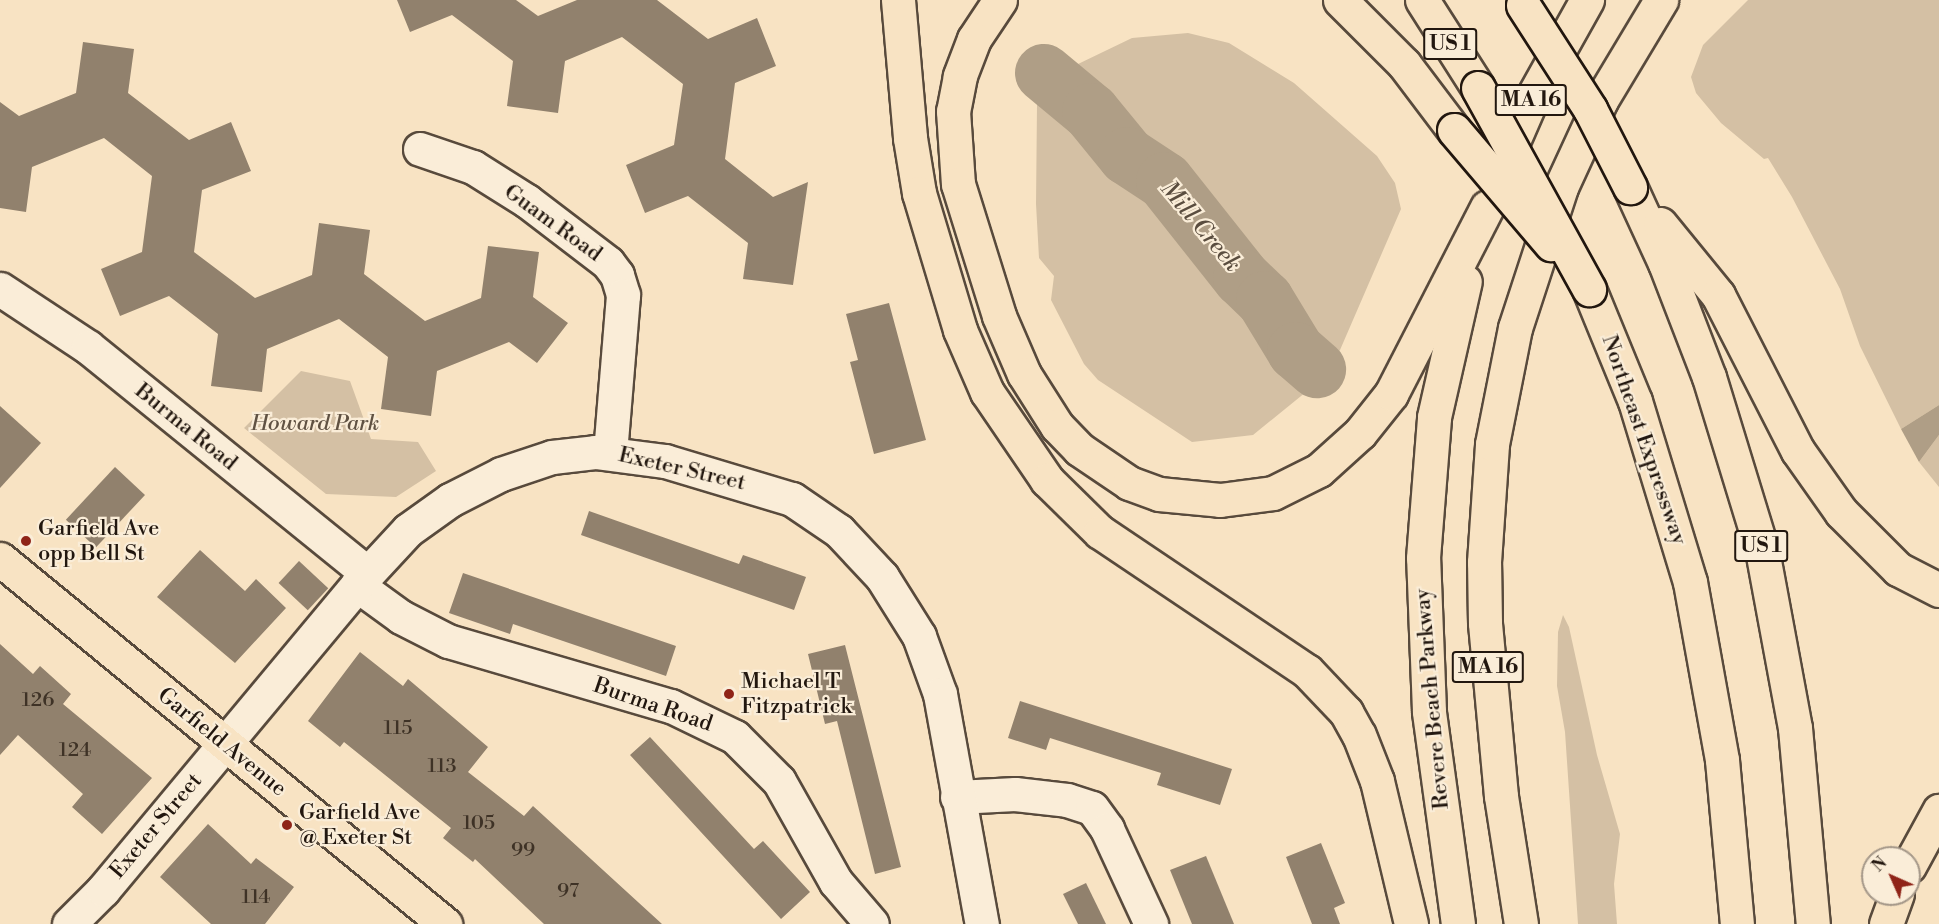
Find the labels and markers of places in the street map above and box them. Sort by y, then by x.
place label: Garfield Ave opp Bell St [38,515,159,566]
marker: Garfield Ave opp Bell St [19,534,33,548]
place label: Michael T Fitzpatrick [741,668,852,720]
marker: Michael T Fitzpatrick [722,687,736,701]
place label: Garfield Ave @ Exeter St [299,799,420,850]
marker: Garfield Ave @ Exeter St [280,818,294,832]

